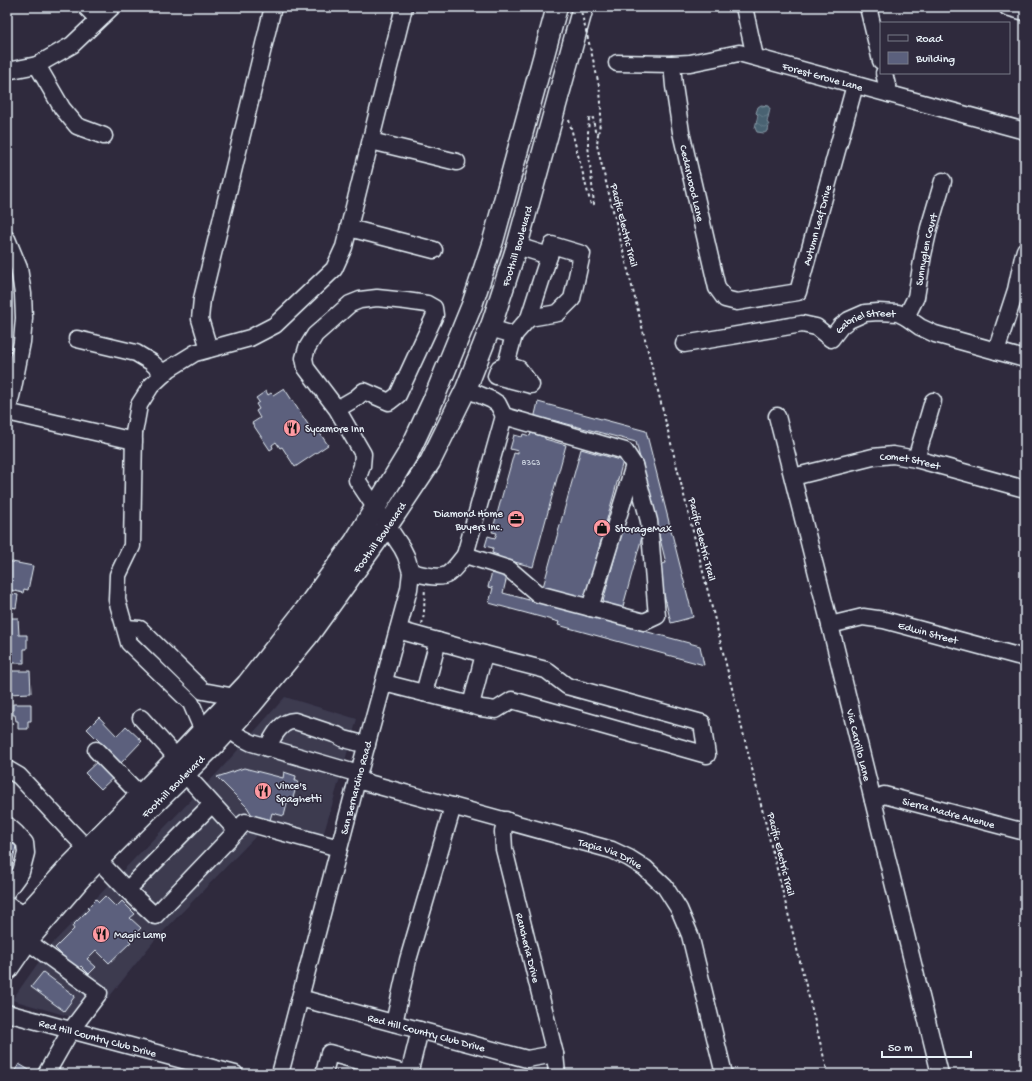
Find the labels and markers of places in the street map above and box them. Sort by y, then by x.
restaurant icon: Sycamore Inn [282,418,302,438]
place label: Sycamore Inn [305,424,365,436]
place label: Diamond Home Buyers Inc. [433,509,503,534]
office icon: Diamond Home Buyers Inc. [506,509,526,529]
shop icon: StorageMax [592,518,612,538]
place label: StorageMax [615,524,672,536]
restaurant icon: Vince's Spaghetti [253,781,273,801]
place label: Vince's Spaghetti [275,781,322,806]
restaurant icon: Magic Lamp [91,924,111,944]
place label: Magic Lamp [114,930,167,942]

